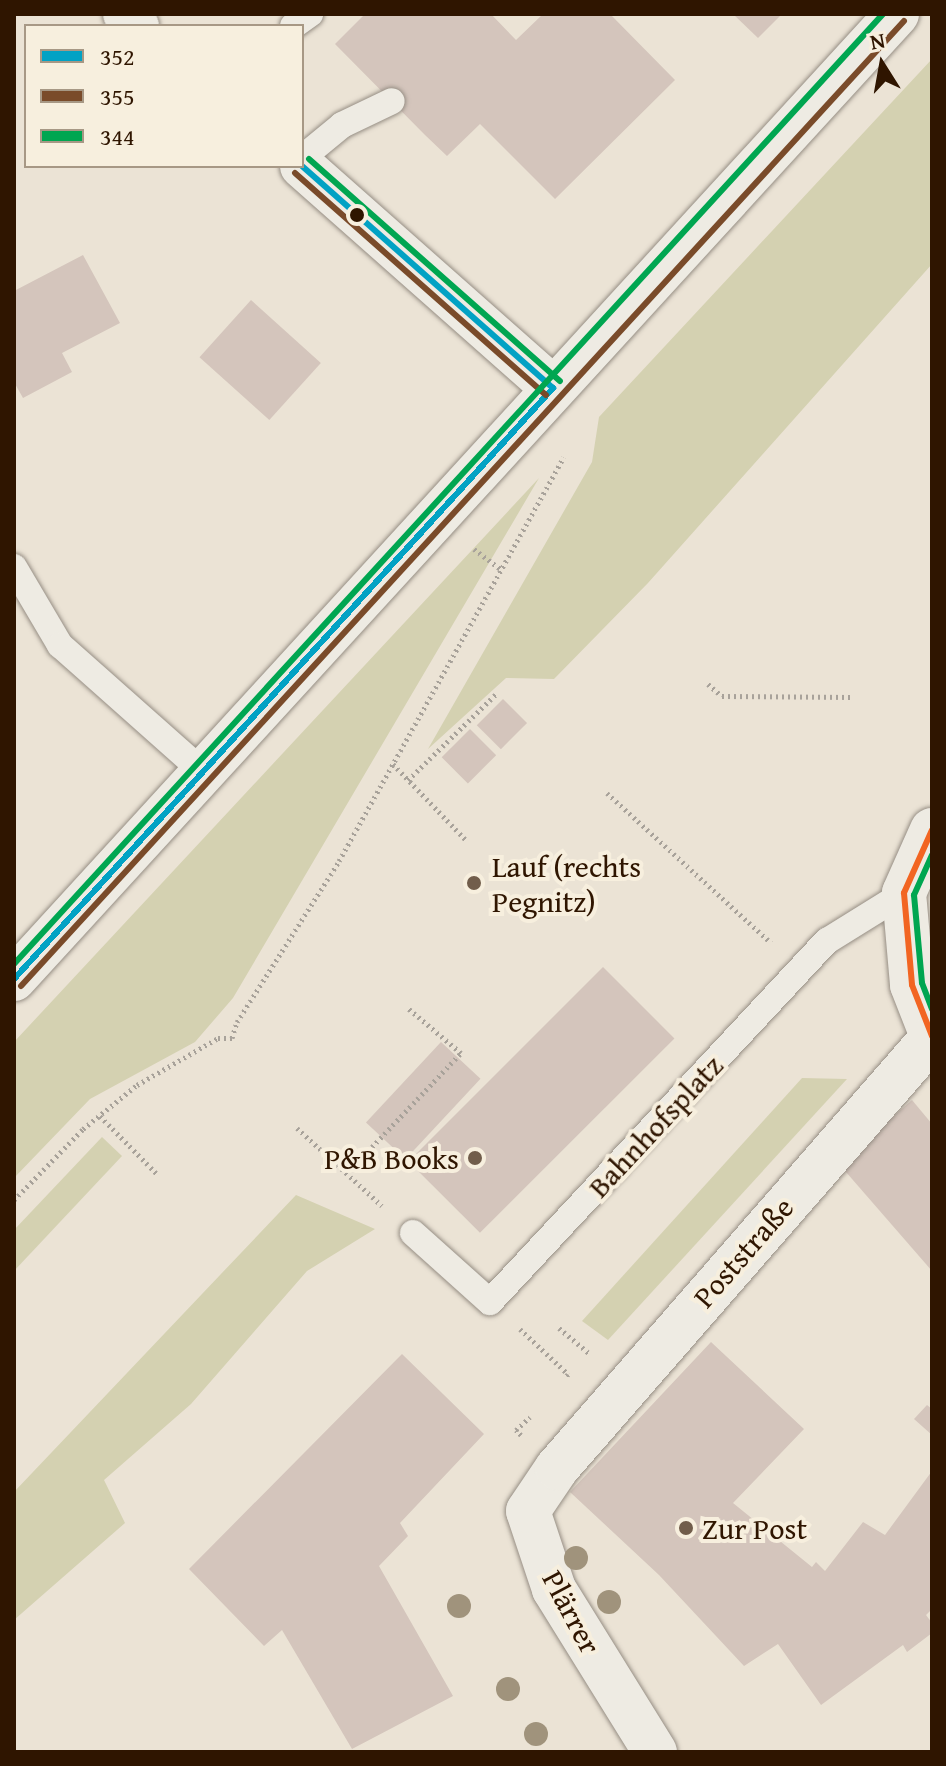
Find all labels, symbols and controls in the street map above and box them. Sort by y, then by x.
text: N [867,23,888,58]
legend [24,24,304,168]
north arrow [842,24,922,104]
text: 352 [100,39,135,74]
text: 355 [100,79,135,114]
text: 344 [100,119,135,154]
unlabelled marker [349,207,365,223]
place label: Lauf (rechts Pegnitz) [492,848,641,918]
marker: Lauf (rechts Pegnitz) [463,872,485,894]
street label: Bahnhofsplatz [580,1048,730,1204]
place label: P&B Books [324,1140,459,1176]
marker: P&B Books [466,1149,484,1167]
street label: Poststraße [685,1189,801,1315]
place label: Zur Post [702,1510,807,1546]
marker: Zur Post [677,1519,695,1537]
street label: Plärrer [535,1564,609,1660]

